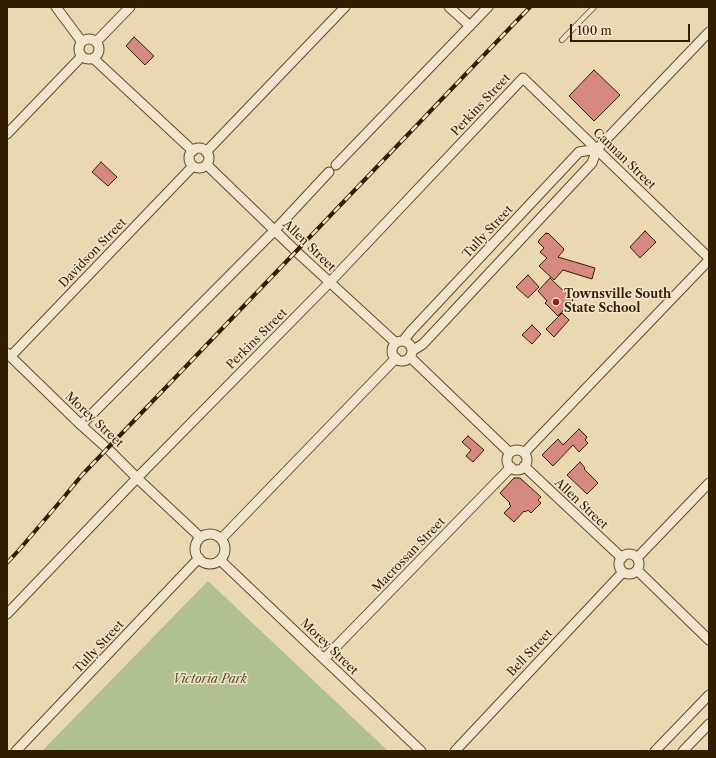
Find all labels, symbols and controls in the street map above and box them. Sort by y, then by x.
scale bar [572,16,692,42]
text: 100 m [577,23,612,38]
street label: Perkins Street [448,71,514,139]
street label: Cannan Street [590,125,658,193]
street label: Tully Street [460,203,516,261]
street label: Davidson Street [56,215,130,291]
street label: Allen Street [280,217,338,275]
place label: Townsville South State School [564,288,671,316]
marker: Townsville South State School [551,297,561,307]
street label: Perkins Street [224,306,290,372]
street label: Morey Street [62,389,126,451]
street label: Allen Street [551,476,611,532]
street label: Macrossan Street [370,515,448,595]
street label: Morey Street [297,616,361,678]
street label: Tully Street [71,618,127,676]
street label: Bell Street [504,626,556,680]
park label: Victoria Park [173,673,247,687]

